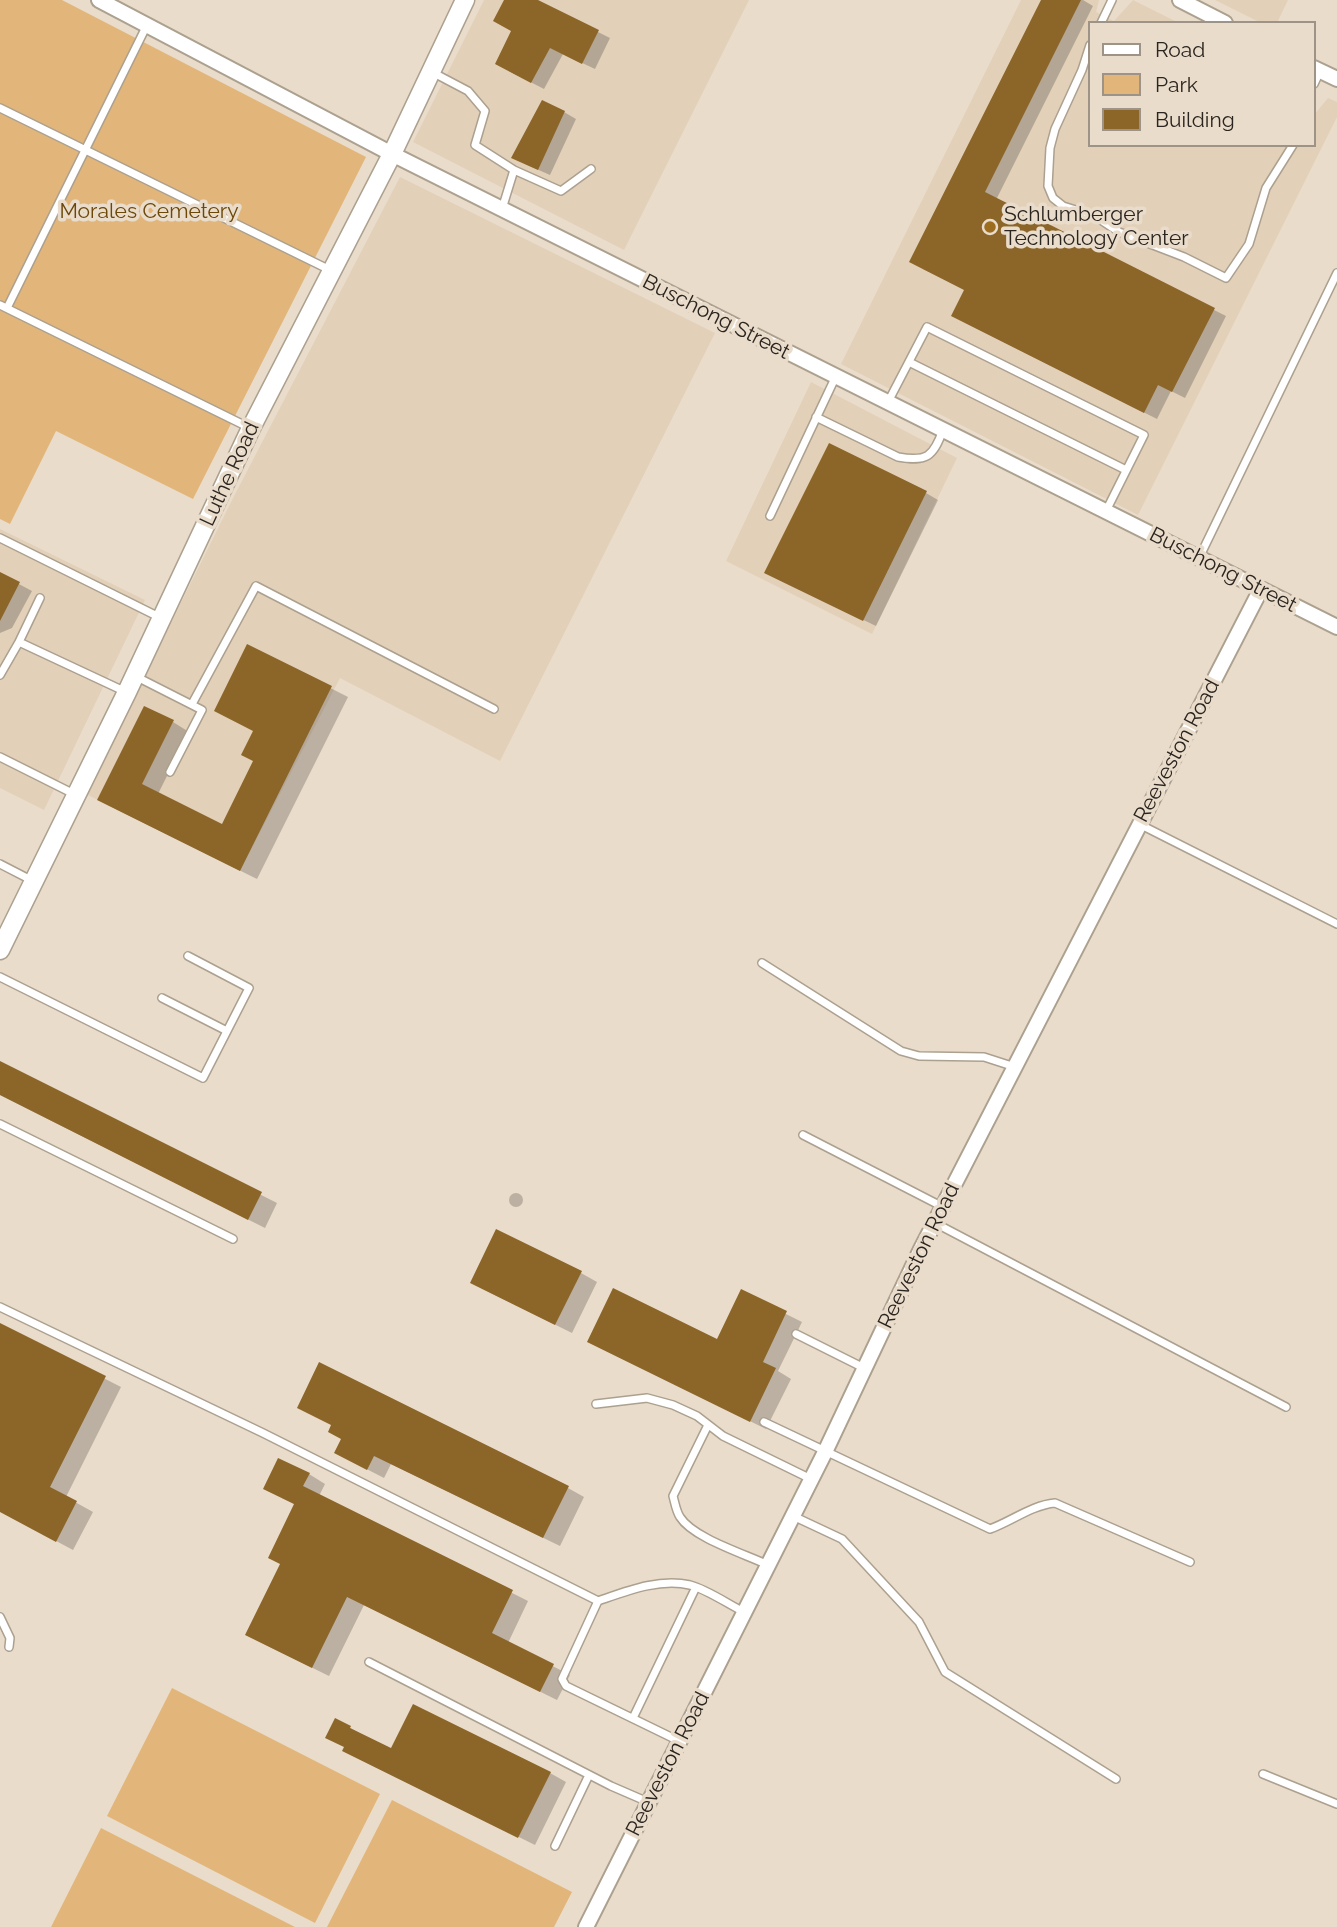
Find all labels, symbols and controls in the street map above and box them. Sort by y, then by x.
legend [1088,21,1316,147]
text: Road [1155,37,1205,62]
text: Park [1155,72,1198,97]
text: Building [1155,107,1235,132]
park label: Morales Cemetery [59,199,239,225]
place label: Schlumberger Technology Center [1004,202,1189,252]
marker: Schlumberger Technology Center [982,219,998,235]
street label: Buschong Street [638,269,794,365]
street label: Luthe Road [195,418,265,530]
street label: Buschong Street [1145,522,1301,618]
street label: Reeveston Road [1129,675,1225,827]
street label: Reeveston Road [873,1179,965,1333]
street label: Reeveston Road [621,1688,715,1840]

